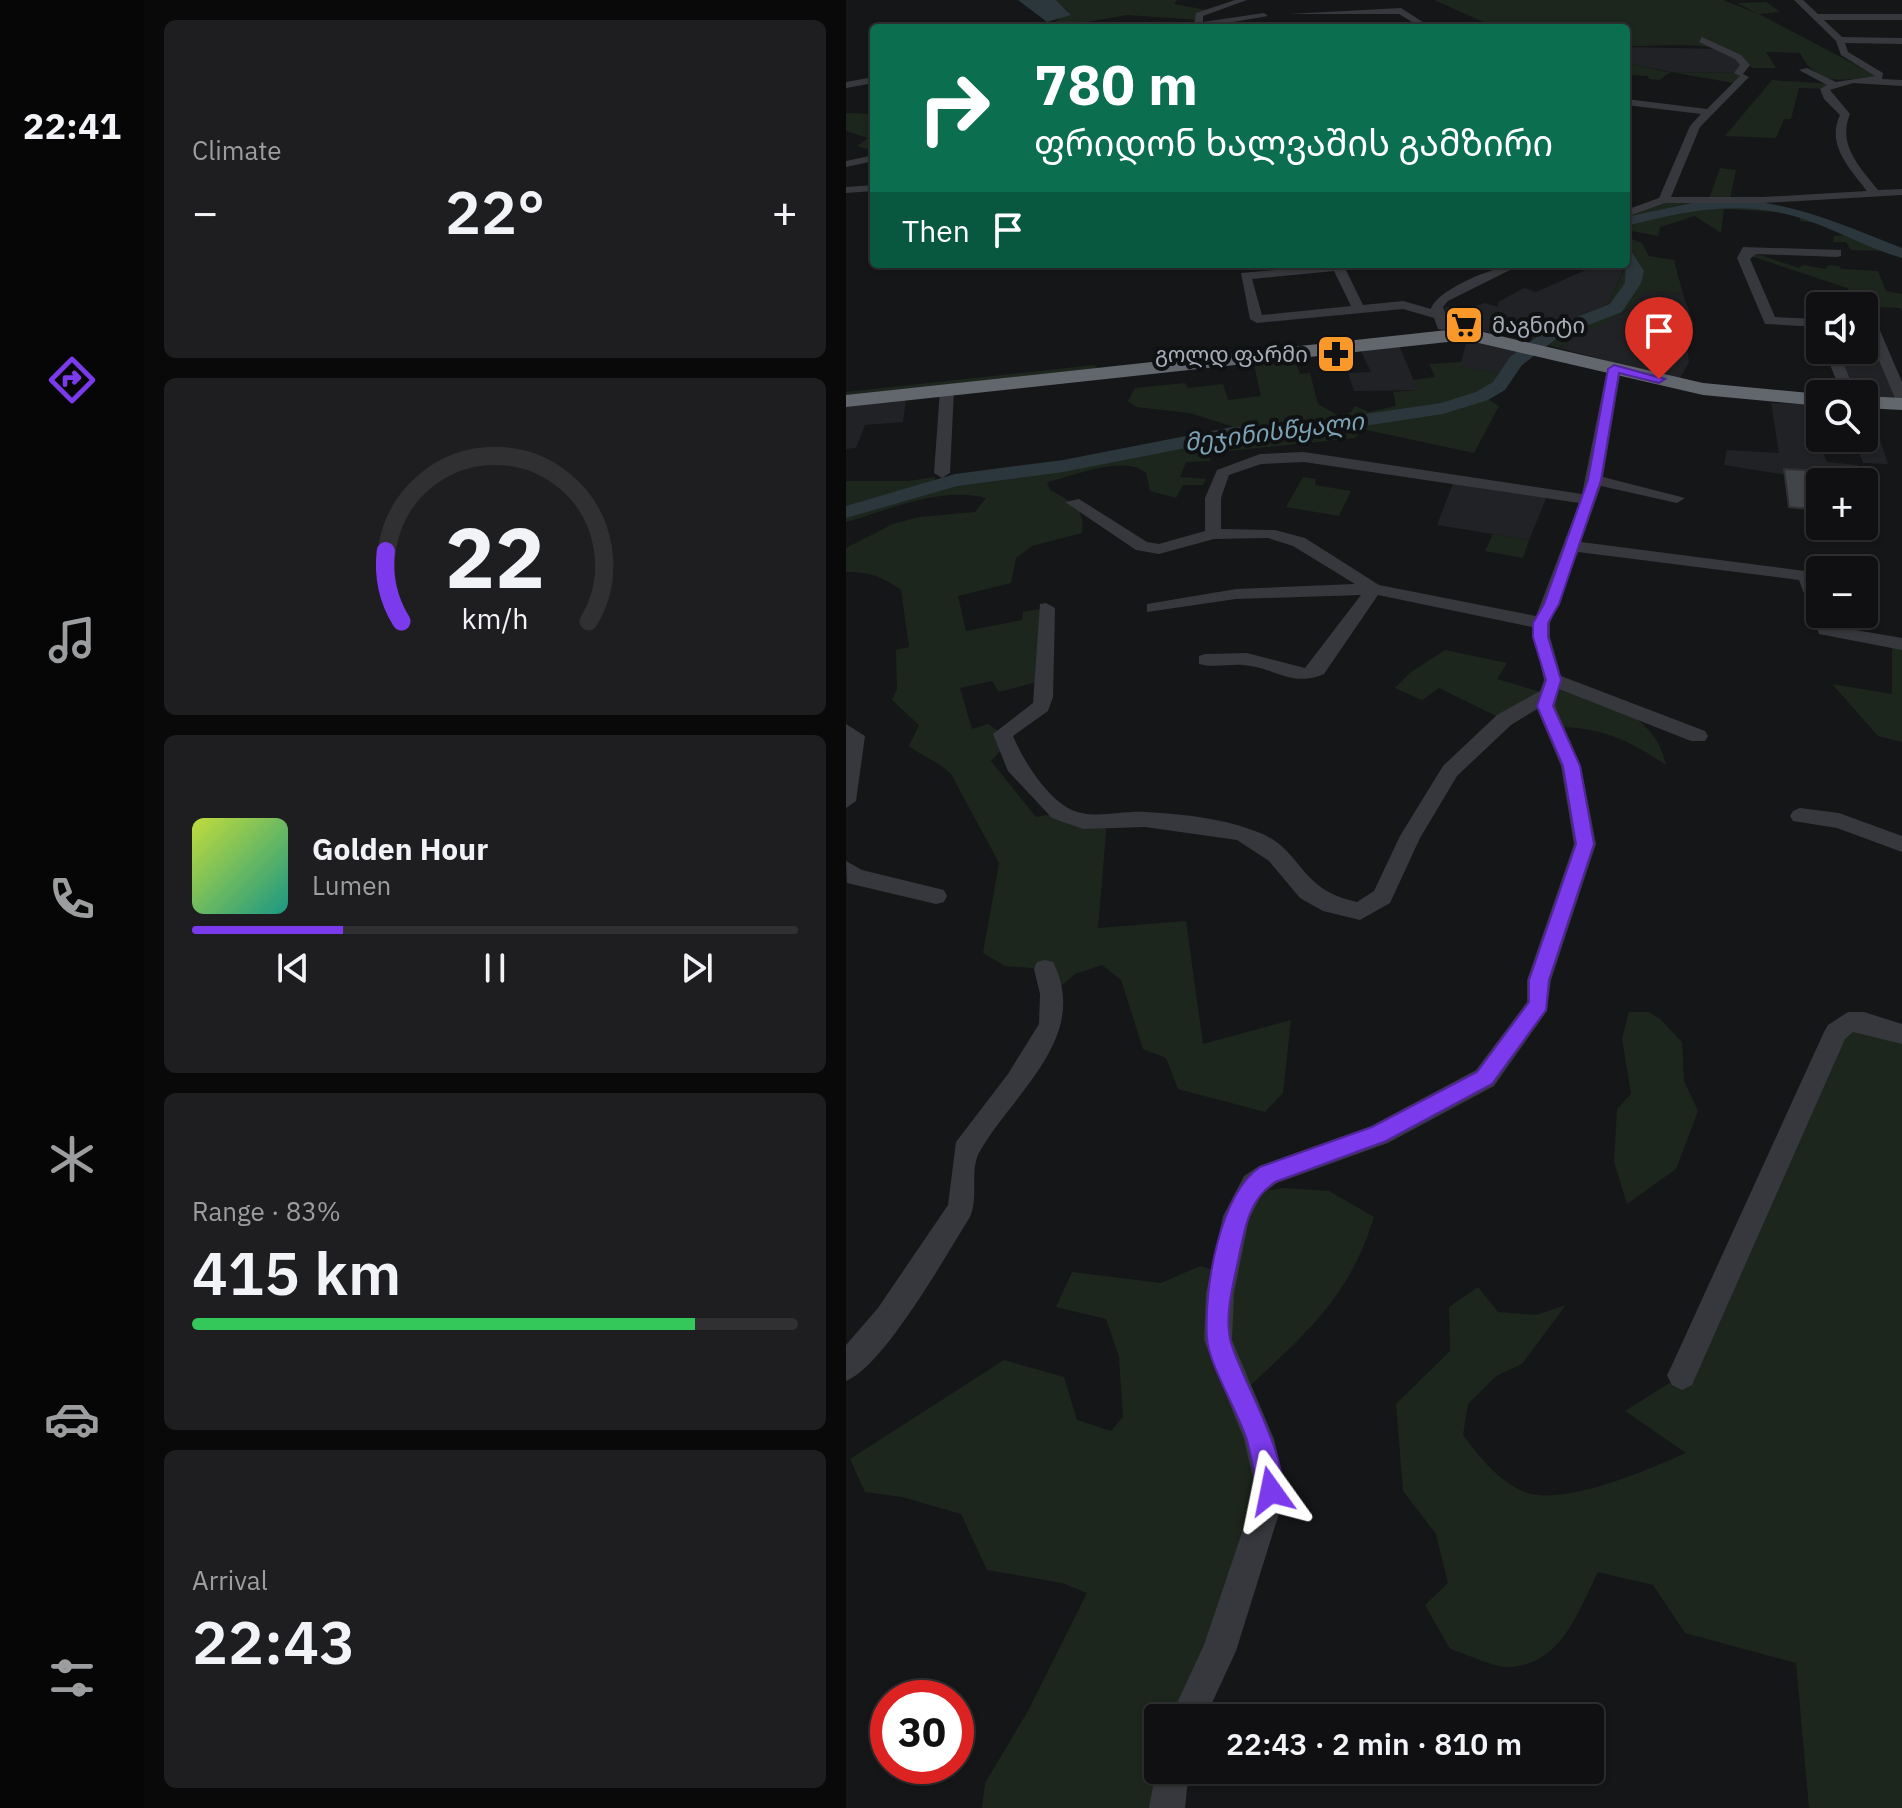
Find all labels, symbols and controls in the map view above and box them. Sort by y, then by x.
text: 780 m [1034,48,1198,120]
icon: right [902,56,1006,160]
text: 22:41 [23,102,121,149]
text: ფრიდონ ხალვაშის გამზირი [1034,119,1553,166]
text: Climate [192,133,282,167]
text: 22° [445,172,545,251]
text: − [192,183,218,240]
text: + [772,183,798,240]
icon: arrive [986,208,1030,252]
text: Then [902,211,970,250]
map controls [1806,292,1878,628]
button: sound [1806,292,1878,364]
pin [1625,297,1693,379]
supermarket icon: მაგნიტი [1443,304,1485,346]
icon: arrive [1637,309,1681,353]
place label: მაგნიტი [1492,310,1585,339]
pharmacy icon: გოლდ ფარმი [1315,333,1357,375]
place label: გოლდ ფარმი [1155,339,1308,368]
icon: directions [44,352,100,408]
button: search [1806,380,1878,452]
water label: მეჯინისწყალი [1182,404,1367,458]
button: + [1806,468,1878,540]
text: 22 [445,503,545,611]
button: − [1806,556,1878,628]
text: km/h [461,601,529,638]
icon: music [44,612,100,668]
text: Golden Hour [312,829,488,868]
text: Lumen [312,868,391,902]
icon: phone [44,871,100,927]
icon: previous [271,946,315,990]
icon: pause [473,946,517,990]
icon: next [675,946,719,990]
icon: climate [44,1131,100,1187]
text: Range · 83% [192,1194,341,1228]
text: 415 km [192,1233,401,1312]
icon: car [44,1391,100,1447]
position arrow [1229,1449,1313,1533]
text: Arrival [192,1563,268,1597]
text: 22:43 [192,1602,355,1681]
icon: filters [44,1650,100,1706]
speed limit sign: 30 [870,1680,974,1784]
text: 22:43 · 2 min · 810 m [1226,1724,1522,1763]

